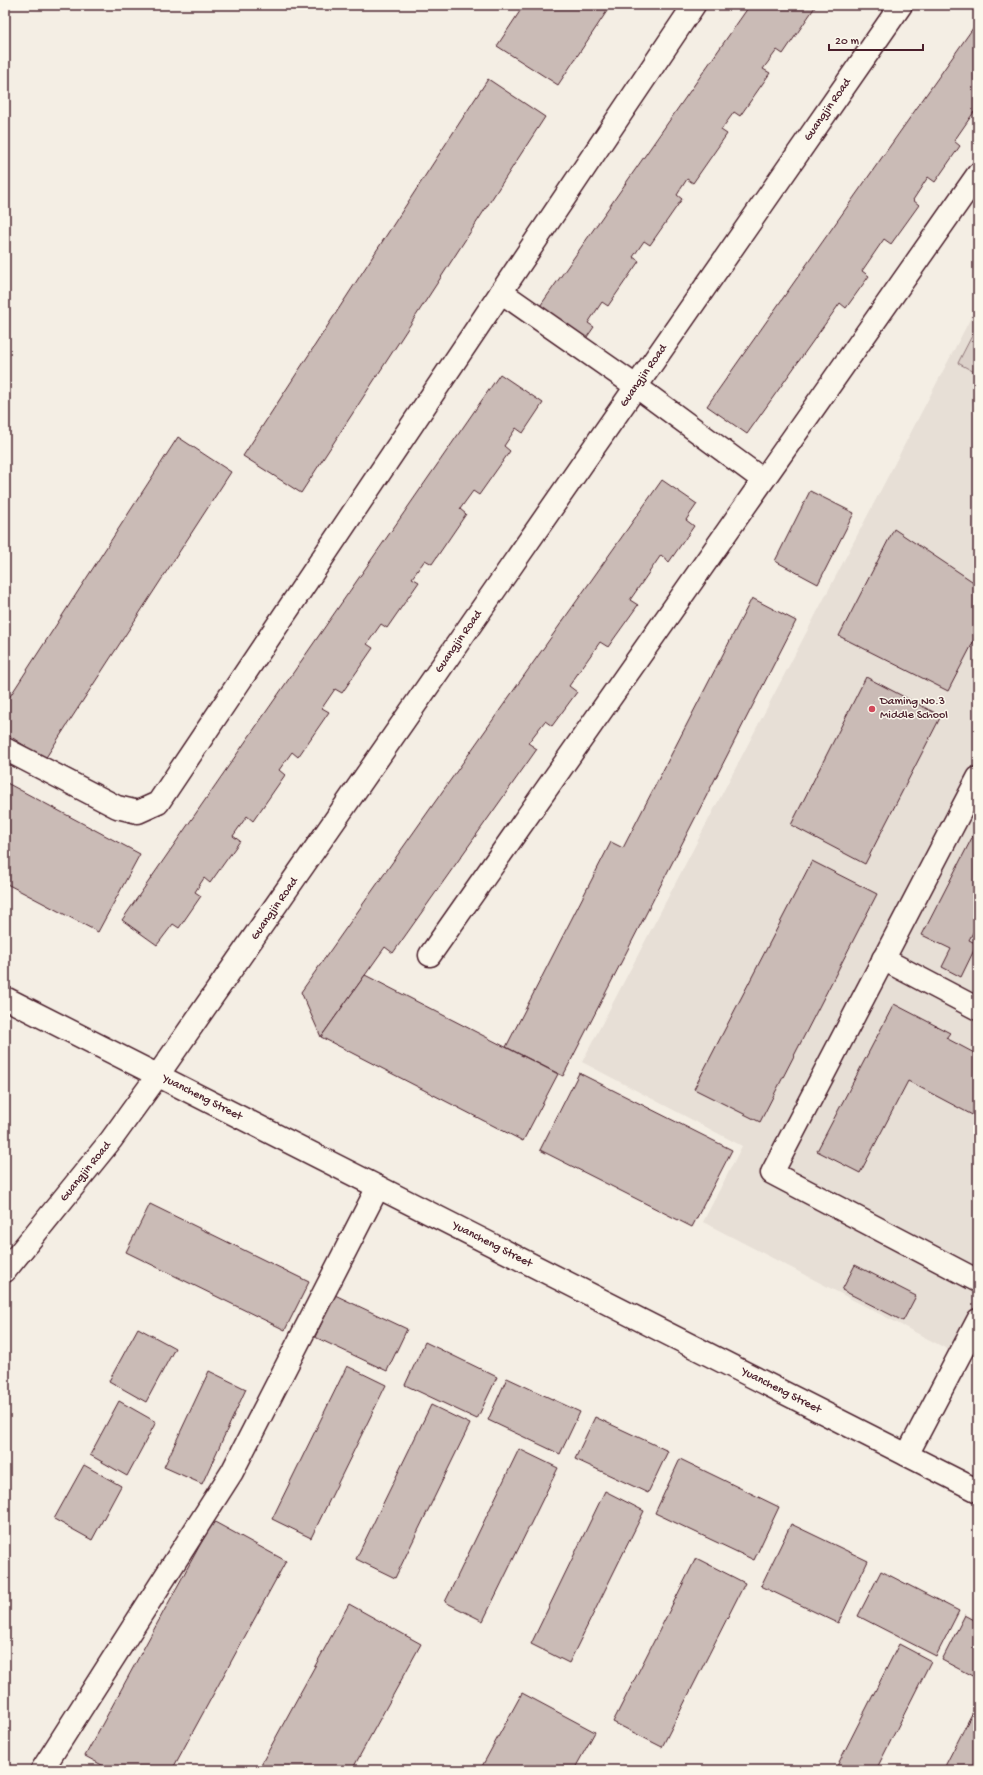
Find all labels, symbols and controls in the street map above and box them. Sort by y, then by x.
scale bar [829,26,923,52]
text: 20 m [835,35,860,49]
street label: Guangjin Road [801,75,855,144]
street label: Guangjin Road [617,341,671,410]
street label: Guangjin Road [432,607,486,676]
place label: Daming No.3 Middle School [879,695,948,723]
marker: Daming No.3 Middle School [867,704,877,714]
street label: Guangjin Road [248,874,302,943]
street label: Yuancheng Street [159,1071,245,1125]
street label: Guangjin Road [58,1138,115,1205]
street label: Yuancheng Street [449,1218,535,1272]
street label: Yuancheng Street [738,1364,824,1418]

